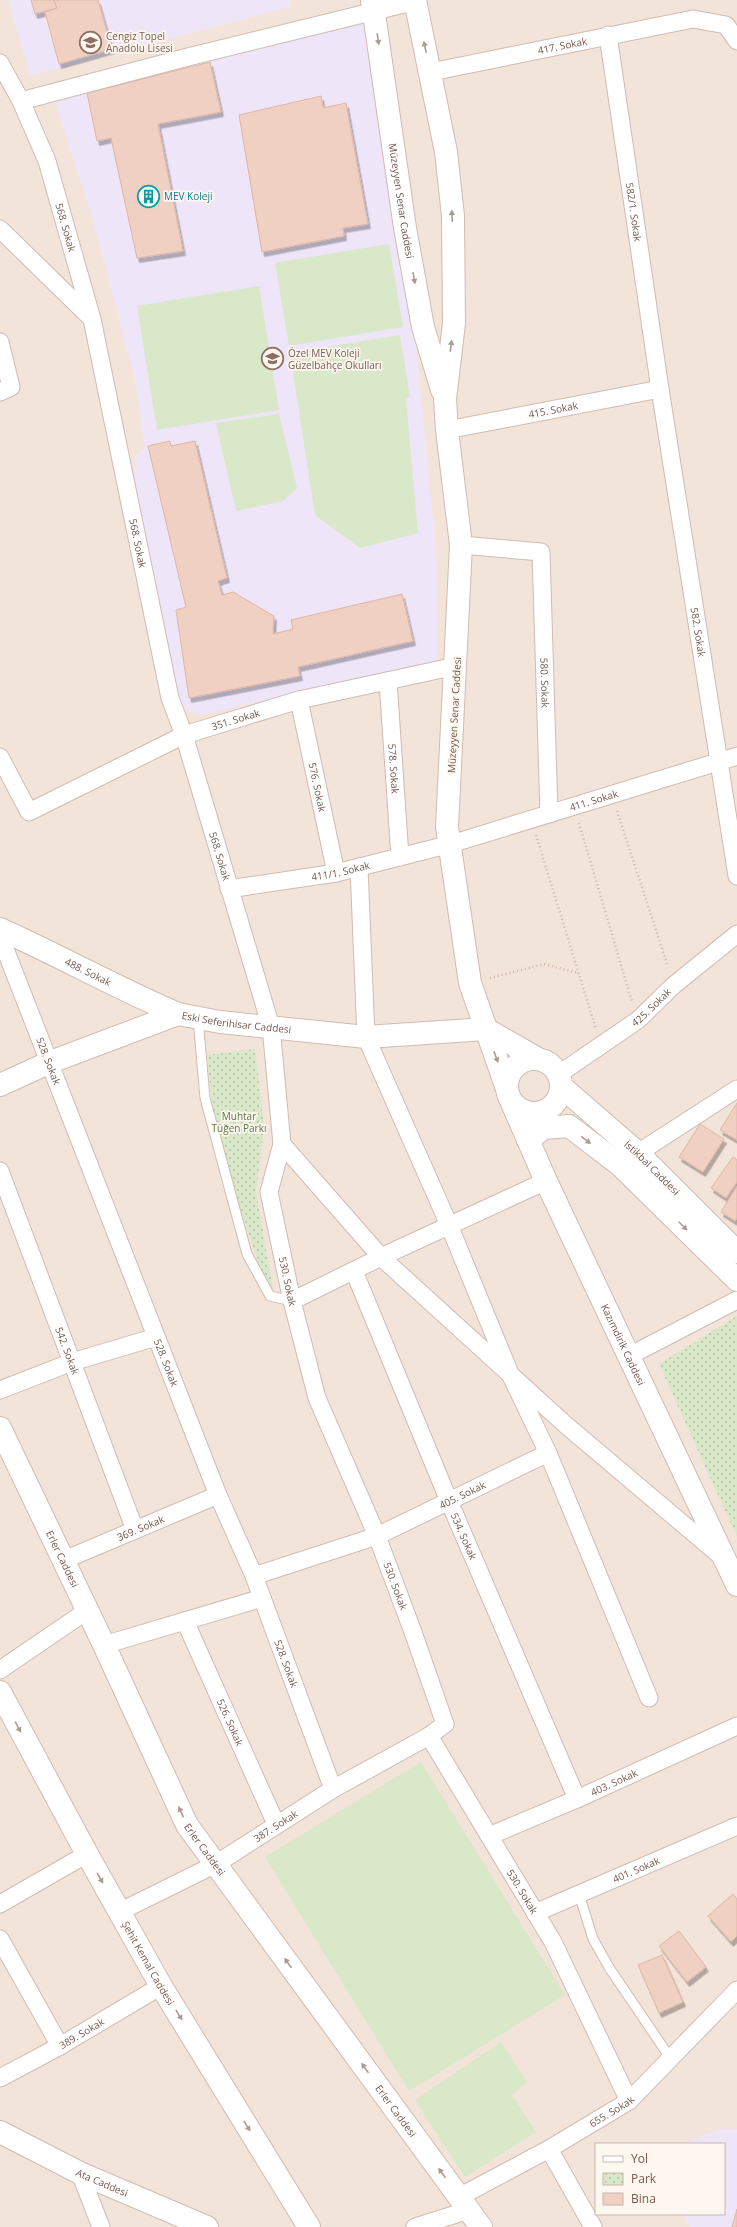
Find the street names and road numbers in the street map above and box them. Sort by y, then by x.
street label: 417. Sokak [536,33,589,57]
street label: Müzeyyen Senar Caddesi [386,142,417,260]
street label: 582/1. Sokak [623,182,645,243]
street label: 568. Sokak [52,202,80,254]
street label: 415. Sokak [527,398,580,421]
street label: 568. Sokak [126,517,150,570]
street label: 582. Sokak [688,606,709,659]
street label: Müzeyyen Senar Caddesi [444,657,464,773]
street label: 580. Sokak [537,657,553,709]
street label: 351. Sokak [209,705,262,733]
street label: 578. Sokak [385,743,403,795]
street label: 576. Sokak [306,761,330,814]
street label: 411. Sokak [568,786,620,814]
street label: 568. Sokak [206,830,234,883]
street label: 411/1. Sokak [310,858,372,884]
street label: 488. Sokak [63,954,114,989]
street label: 425. Sokak [629,984,674,1030]
street label: Eski Seferihisar Caddesi [181,1008,292,1036]
street label: 528. Sokak [33,1035,65,1087]
street label: İstikbal Caddesi [621,1137,683,1198]
street label: 530. Sokak [276,1256,300,1308]
street label: Kazımdirik Caddesi [598,1302,649,1387]
street label: 542. Sokak [52,1325,83,1377]
street label: 528. Sokak [151,1337,182,1389]
street label: 405. Sokak [437,1477,488,1512]
street label: 534. Sokak [448,1510,481,1562]
street label: 369. Sokak [115,1511,167,1544]
street label: Erler Caddesi [43,1528,82,1590]
street label: 530. Sokak [380,1560,411,1613]
street label: 528. Sokak [271,1638,302,1690]
street label: 526. Sokak [214,1697,247,1749]
street label: 403. Sokak [588,1765,640,1799]
street label: 387. Sokak [251,1806,301,1845]
street label: Erler Caddesi [181,1820,229,1878]
street label: 401. Sokak [610,1853,662,1886]
street label: 530. Sokak [504,1866,542,1917]
street label: Şehit Kemal Caddesi [119,1918,178,2008]
street label: 389. Sokak [56,2014,107,2052]
street label: Erler Caddesi [372,2082,420,2140]
street label: 655. Sokak [587,2092,638,2130]
street label: Ata Caddesi [74,2165,130,2200]

